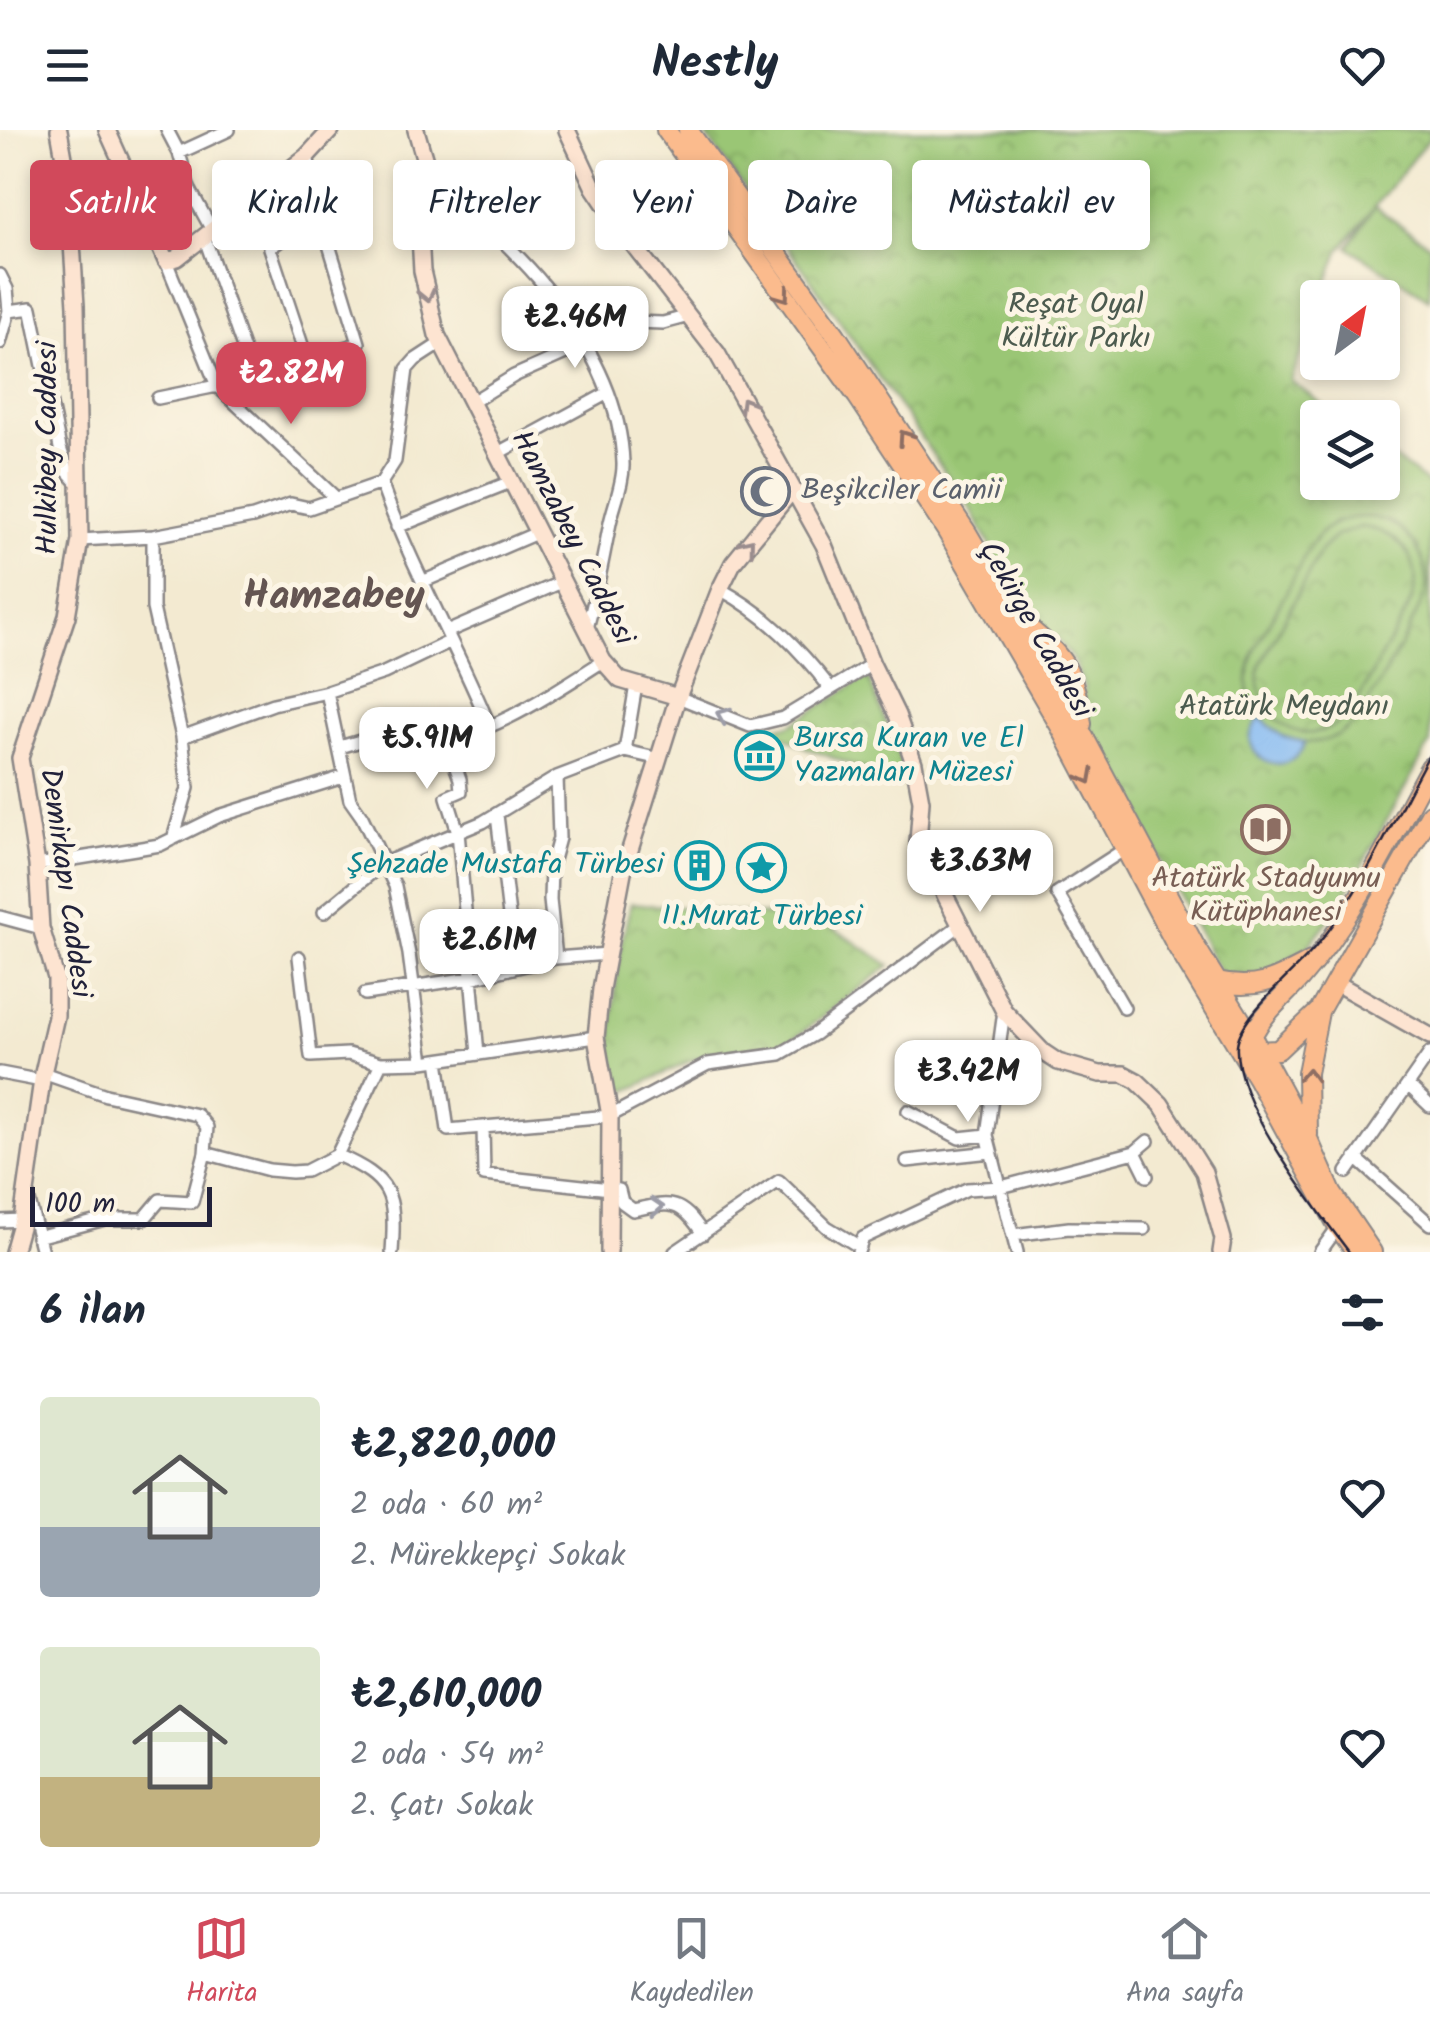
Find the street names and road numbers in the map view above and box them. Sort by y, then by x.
street label: Hulkibey Caddesi [24,339,72,555]
street label: Hamzabey Caddesi [497,422,648,656]
street label: Çekirge Caddesi [965,532,1106,729]
street label: Demirkapı Caddesi [25,765,105,1003]

